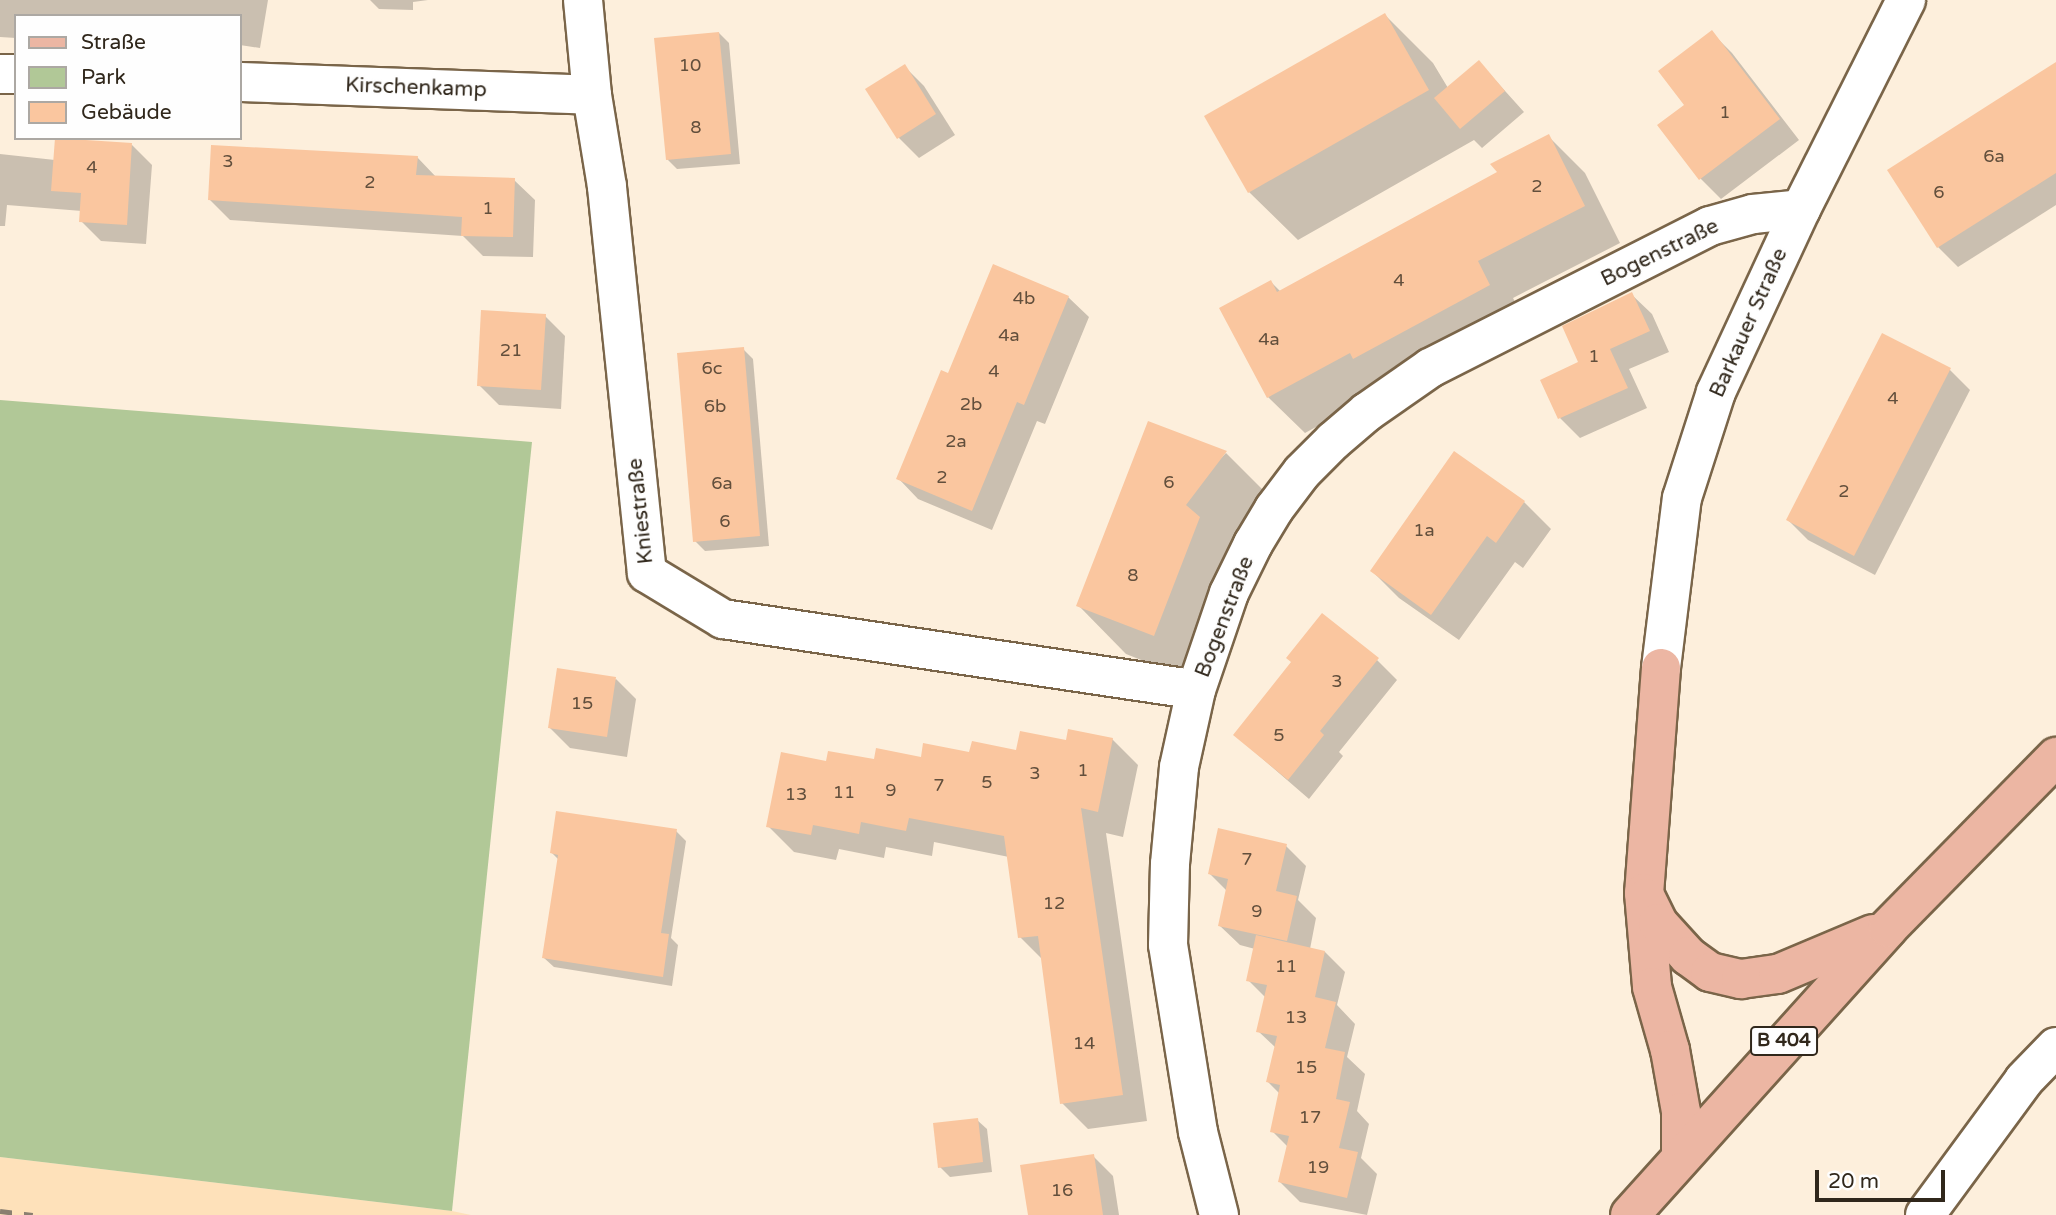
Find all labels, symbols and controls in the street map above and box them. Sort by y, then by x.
legend [14,14,242,140]
text: Straße [81,30,146,55]
house number: 10 [679,54,701,76]
text: Park [81,65,126,90]
street label: Kirschenkamp [345,73,487,103]
text: Gebäude [81,100,172,125]
house number: 1 [1719,101,1731,123]
house number: 8 [690,116,702,138]
house number: 6a [1983,145,2005,167]
house number: 3 [222,150,234,172]
house number: 4 [86,156,98,178]
house number: 2 [364,171,376,193]
house number: 2 [1531,175,1543,197]
house number: 6 [1933,181,1945,203]
house number: 1 [482,197,494,219]
street label: Bogenstraße [1597,214,1723,292]
street label: Barkauer Straße [1705,245,1793,401]
house number: 4 [1393,269,1405,291]
house number: 4b [1013,287,1035,309]
house number: 4a [998,324,1020,346]
house number: 4a [1258,328,1280,350]
house number: 21 [500,339,522,361]
house number: 1 [1588,345,1600,367]
house number: 6c [702,357,722,379]
house number: 4 [988,360,1000,382]
house number: 4 [1887,387,1899,409]
house number: 2b [960,393,982,415]
house number: 6b [704,395,726,417]
house number: 2a [945,430,967,452]
street label: Kniestraße [623,457,659,565]
house number: 2 [936,466,948,488]
house number: 6 [1163,471,1175,493]
house number: 6a [711,472,733,494]
house number: 2 [1838,480,1850,502]
house number: 6 [719,510,731,532]
house number: 1a [1413,519,1435,541]
street label: Bogenstraße [1190,553,1260,681]
house number: 8 [1127,564,1139,586]
house number: 3 [1331,670,1343,692]
house number: 15 [571,692,593,714]
house number: 5 [1273,724,1285,746]
house number: 1 [1077,759,1089,781]
house number: 3 [1029,762,1041,784]
house number: 5 [981,771,993,793]
house number: 7 [933,774,945,796]
house number: 9 [885,779,897,801]
house number: 11 [833,781,855,803]
house number: 13 [785,783,807,805]
house number: 7 [1241,848,1253,870]
house number: 12 [1043,892,1065,914]
house number: 9 [1251,900,1263,922]
house number: 11 [1275,955,1297,977]
house number: 13 [1285,1006,1307,1028]
road number: B 404 [1749,1026,1819,1056]
house number: 14 [1073,1032,1095,1054]
house number: 15 [1295,1056,1317,1078]
house number: 17 [1299,1106,1321,1128]
house number: 19 [1307,1156,1329,1178]
scale bar [1818,1156,1948,1200]
text: 20 m [1828,1169,1879,1194]
house number: 16 [1051,1179,1073,1201]

